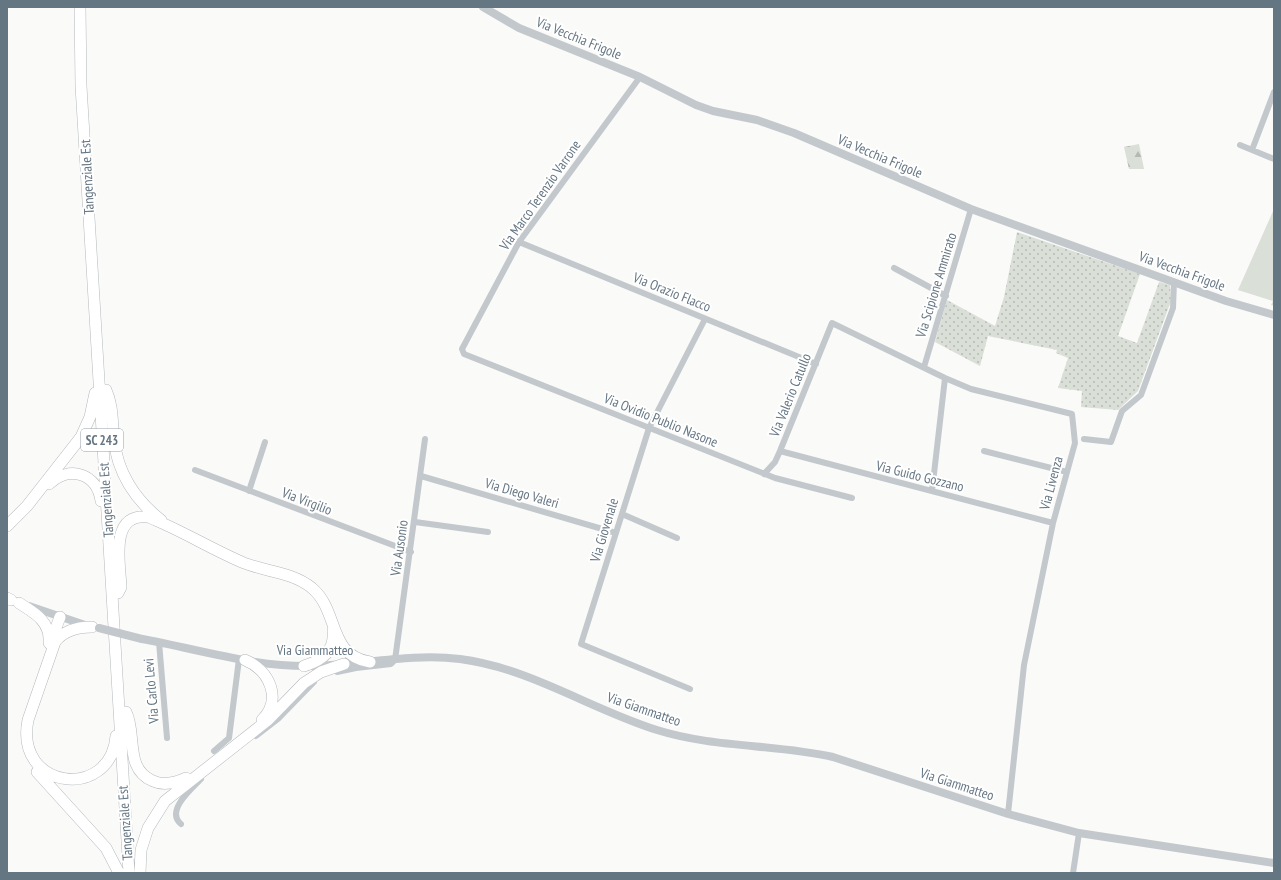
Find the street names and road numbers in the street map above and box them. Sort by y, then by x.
street label: Via Vecchia Frigole [533,12,625,63]
street label: Via Vecchia Frigole [834,130,925,182]
street label: Via Marco Terenzio Varrone [495,136,585,254]
street label: Tangenziale Est [76,139,98,215]
street label: Via Scipione Ammirato [911,230,961,341]
street label: Via Vecchia Frigole [1135,247,1228,295]
street label: Via Orazio Flacco [629,268,714,316]
street label: Via Valerio Catullo [765,351,815,440]
street label: Via Ovidio Publio Nasone [600,389,721,451]
road number: SC 243 [81,429,123,451]
street label: Via Livenza [1035,454,1067,513]
street label: Via Guido Gozzano [873,456,966,496]
street label: Tangenziale Est [94,462,118,538]
street label: Via Diego Valeri [482,474,561,512]
street label: Via Virgilio [278,483,335,519]
street label: Via Giovenale [585,496,622,565]
street label: Via Ausonio [386,519,412,578]
street label: Via Giammatteo [276,641,353,659]
street label: Via Carlo Levi [139,658,163,725]
street label: Via Giammatteo [604,688,683,730]
street label: Via Giammatteo [917,763,996,804]
street label: Tangenziale Est [113,785,137,861]

